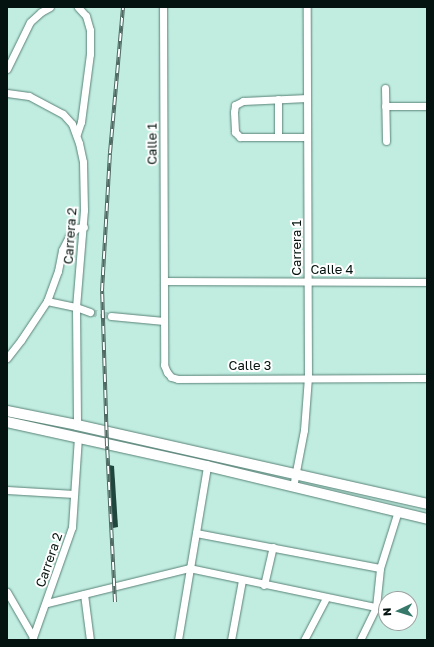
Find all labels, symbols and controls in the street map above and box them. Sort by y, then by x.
street label: Calle 1 [144,123,160,165]
street label: Carrera 2 [60,207,80,265]
street label: Carrera 1 [288,220,304,276]
street label: Calle 4 [310,261,354,277]
street label: Calle 3 [229,357,271,373]
street label: Carrera 2 [32,531,66,589]
north arrow [378,591,418,631]
text: N [380,607,393,616]

